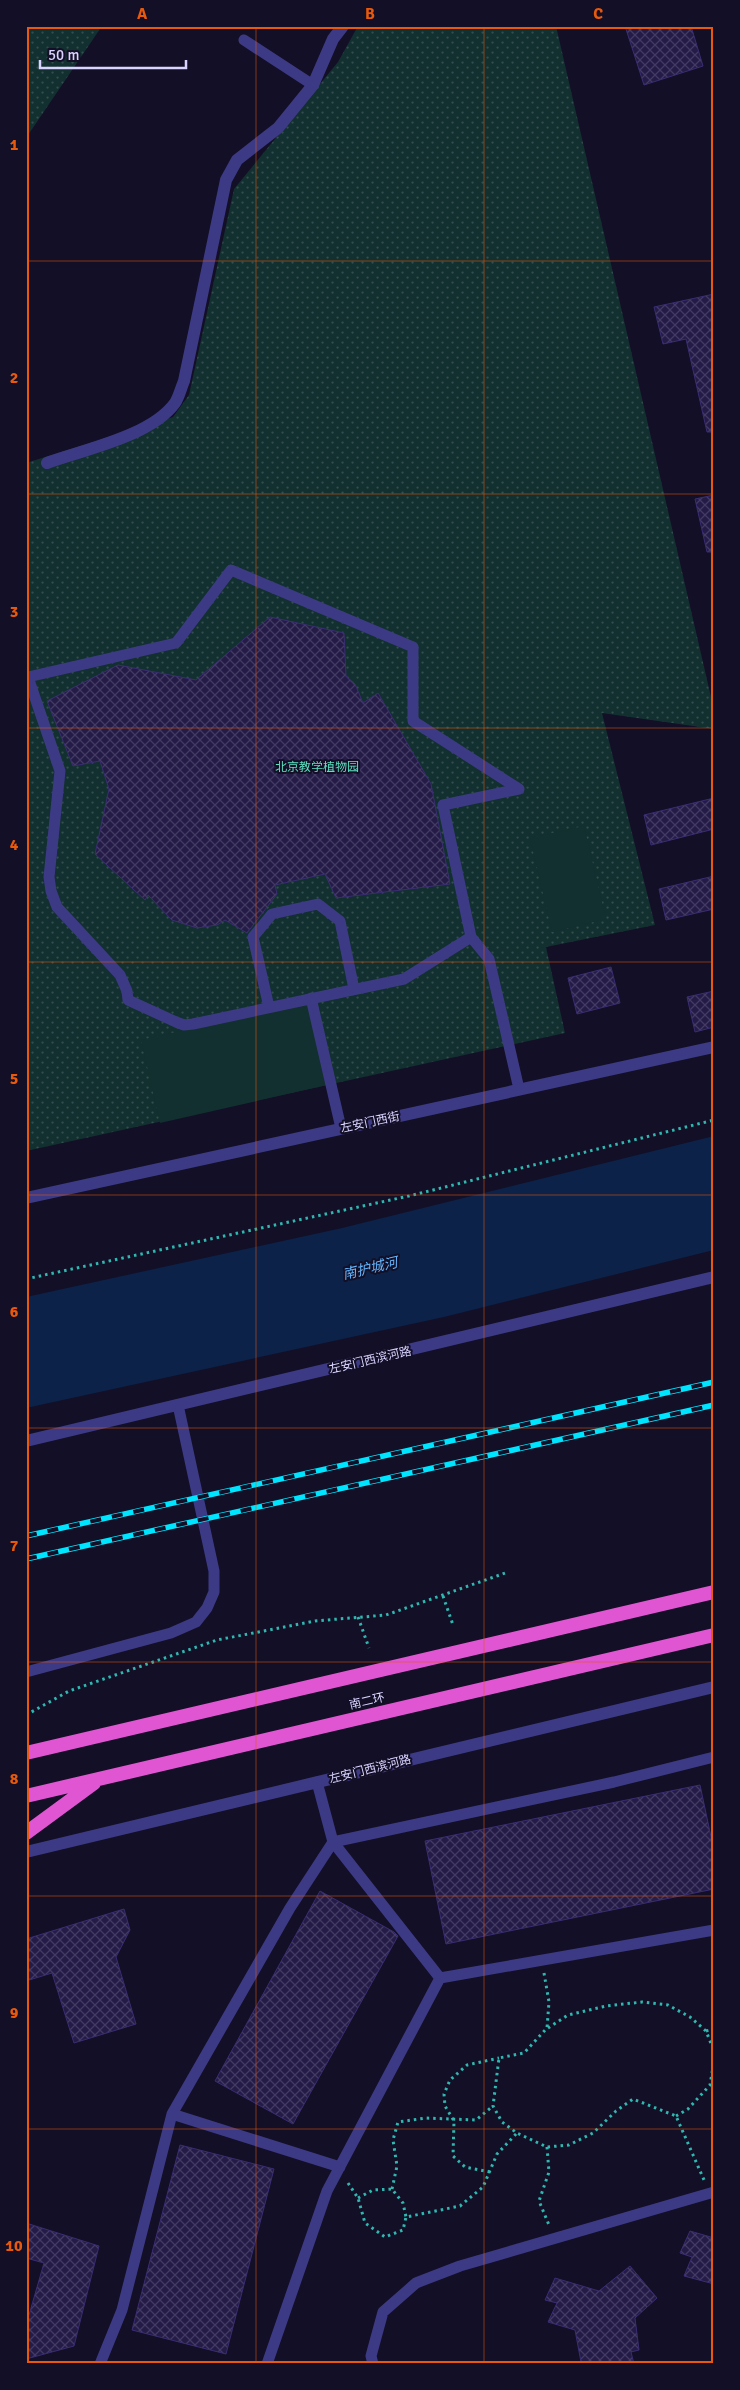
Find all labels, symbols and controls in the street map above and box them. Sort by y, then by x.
text: A [137,4,148,24]
text: B [365,4,375,24]
text: C [593,4,603,24]
scale bar [40,38,186,70]
text: 50 m [48,46,79,64]
text: 1 [10,135,19,155]
text: 2 [10,368,18,388]
text: 3 [10,602,18,622]
park label: 北京教学植物园 [275,760,359,775]
text: 4 [10,835,19,855]
text: 5 [10,1069,18,1089]
street label: 左安门西街 [339,1109,401,1136]
water label: 南护城河 [341,1253,402,1283]
text: 6 [10,1302,19,1322]
street label: 左安门西滨河路 [327,1344,413,1377]
text: 7 [10,1536,19,1556]
street label: 南二环 [348,1690,386,1713]
street label: 左安门西滨河路 [328,1752,413,1787]
text: 8 [10,1769,19,1789]
text: 9 [10,2003,19,2023]
text: 10 [5,2236,23,2256]

